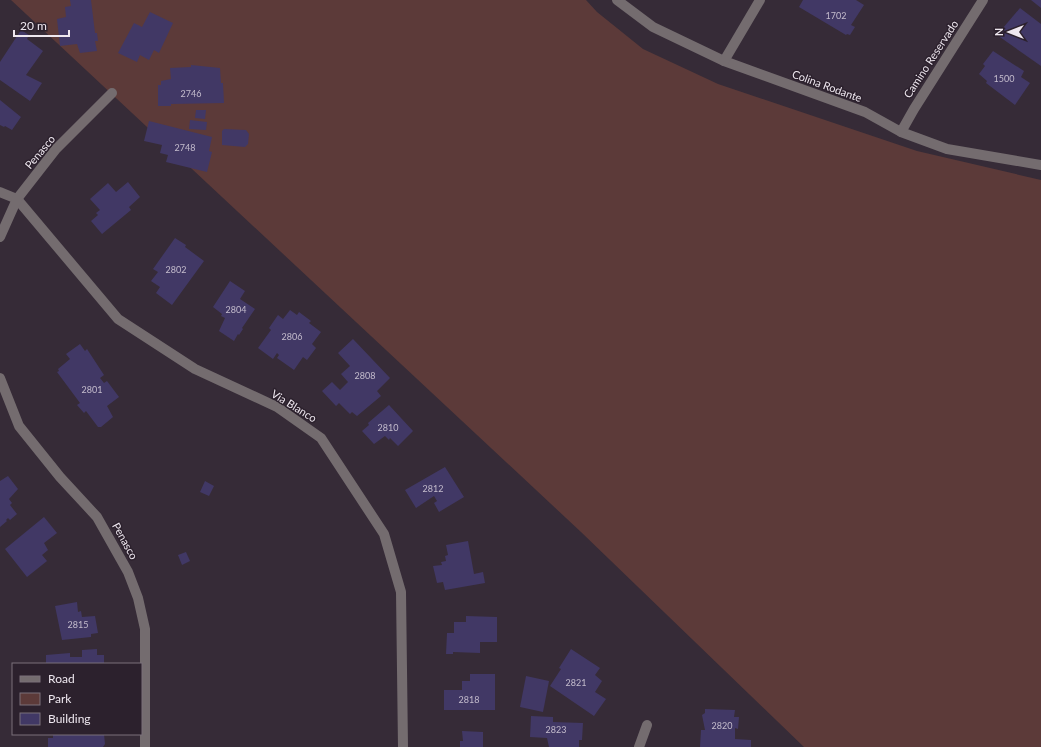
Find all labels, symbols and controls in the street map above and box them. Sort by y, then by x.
house number: 1702 [826,10,846,21]
scale bar [14,12,69,38]
north arrow [989,12,1029,52]
street label: Camino Reservado [901,17,961,100]
text: 20 m [20,18,47,33]
text: N [992,28,1005,36]
street label: Colina Rodante [790,67,864,104]
house number: 1500 [994,73,1014,84]
house number: 2746 [181,88,201,99]
street label: Penasco [22,132,57,171]
house number: 2748 [175,142,195,153]
house number: 2802 [166,264,186,275]
house number: 2804 [226,304,246,315]
house number: 2806 [282,331,302,342]
house number: 2808 [355,370,375,381]
house number: 2801 [82,384,102,395]
street label: Via Blanco [269,387,319,425]
house number: 2810 [378,422,398,433]
house number: 2812 [423,483,443,494]
street label: Penasco [110,520,141,561]
house number: 2815 [68,619,88,630]
legend [12,663,142,735]
text: Road [48,671,75,686]
house number: 2821 [566,677,586,688]
text: Park [48,691,72,706]
house number: 2818 [459,694,479,705]
text: Building [48,711,91,726]
house number: 2820 [712,720,732,731]
house number: 2823 [546,724,566,735]

